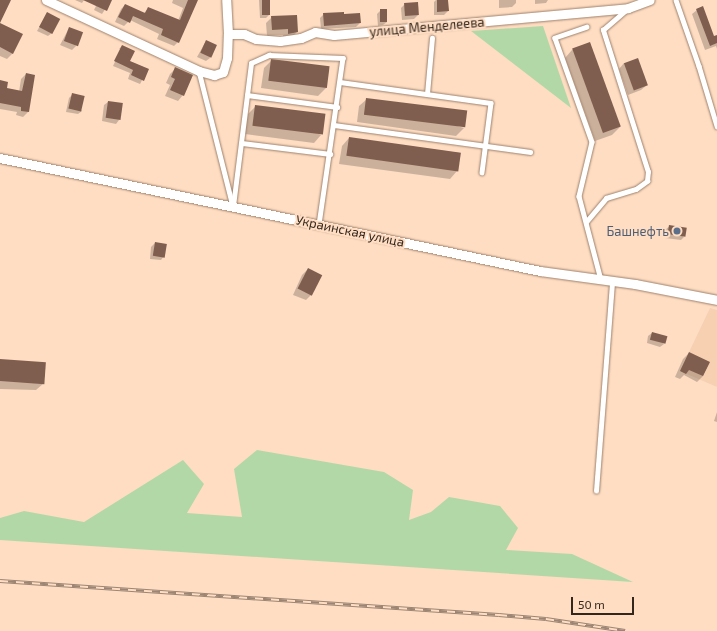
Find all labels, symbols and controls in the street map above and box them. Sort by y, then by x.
street label: улица Менделеева [369,14,485,40]
street label: Украинская улица [294,212,406,250]
place label: Башнефть [607,223,669,239]
marker: Башнефть [672,226,682,236]
scale bar [573,589,636,615]
text: 50 m [578,597,605,611]

